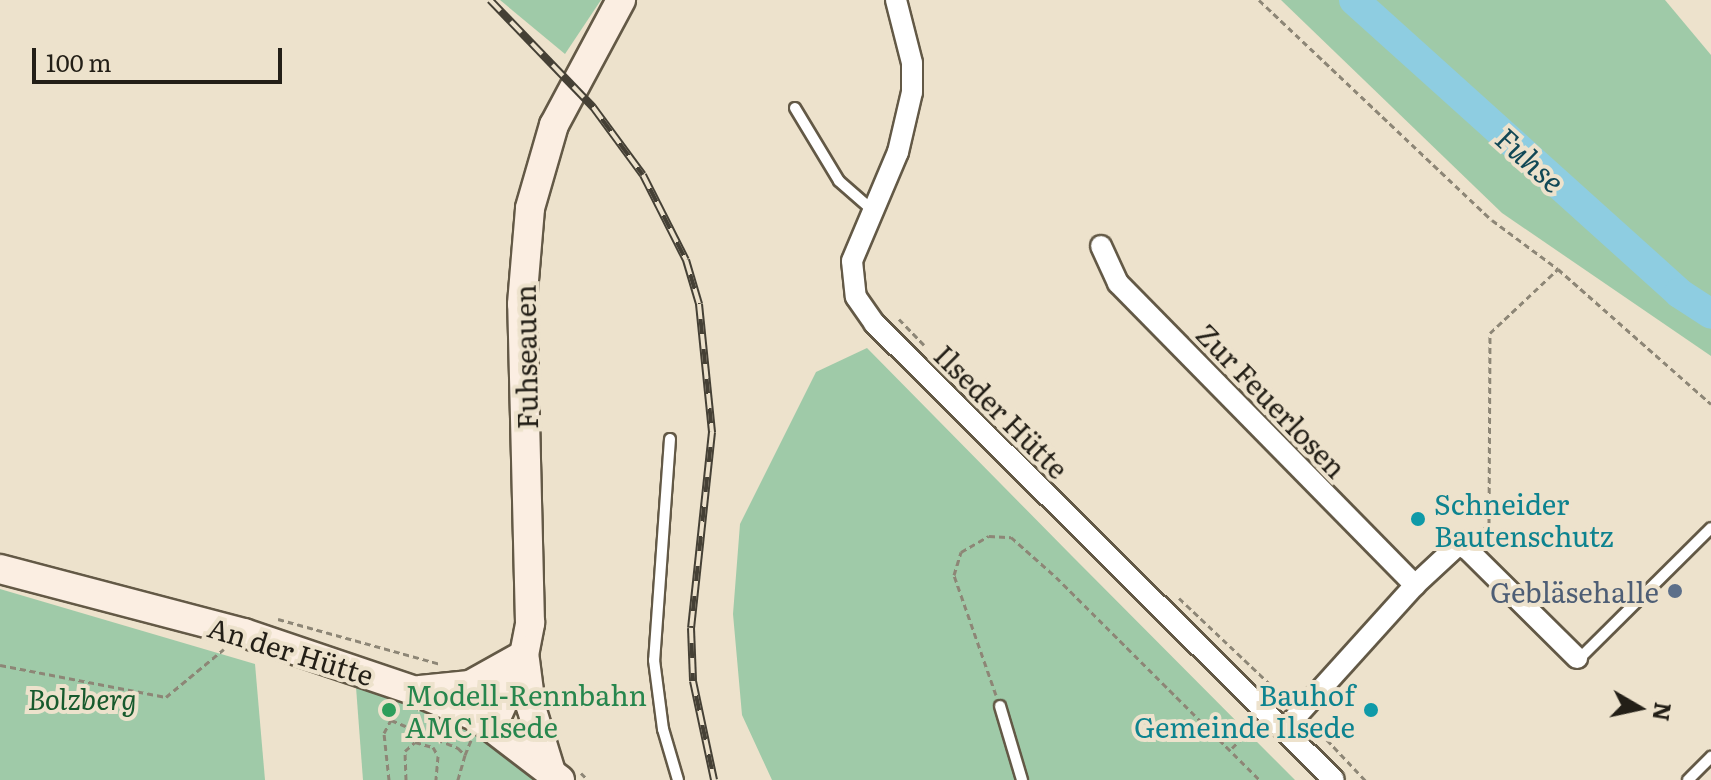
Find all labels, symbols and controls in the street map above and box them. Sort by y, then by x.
scale bar [36,32,286,82]
text: 100 m [46,44,112,79]
water label: Fuhse [1490,119,1572,199]
street label: Fuhseauen [507,284,543,430]
street label: Zur Feuerlosen [1190,316,1354,484]
street label: Ilseder Hütte [928,337,1076,485]
place label: Schneider Bautenschutz [1434,486,1614,552]
marker: Schneider Bautenschutz [1409,510,1427,528]
place label: Gebläsehalle [1490,574,1659,608]
marker: Gebläsehalle [1666,582,1684,600]
street label: An der Hütte [204,609,378,691]
north arrow [1599,668,1679,748]
place label: Modell-Rennbahn AMC Ilsede [405,677,647,743]
place label: Bauhof Gemeinde Ilsede [1134,677,1355,743]
park label: Bolzberg [27,681,137,715]
text: N [1645,700,1681,724]
marker: Modell-Rennbahn AMC Ilsede [380,701,398,719]
marker: Bauhof Gemeinde Ilsede [1362,701,1380,719]

